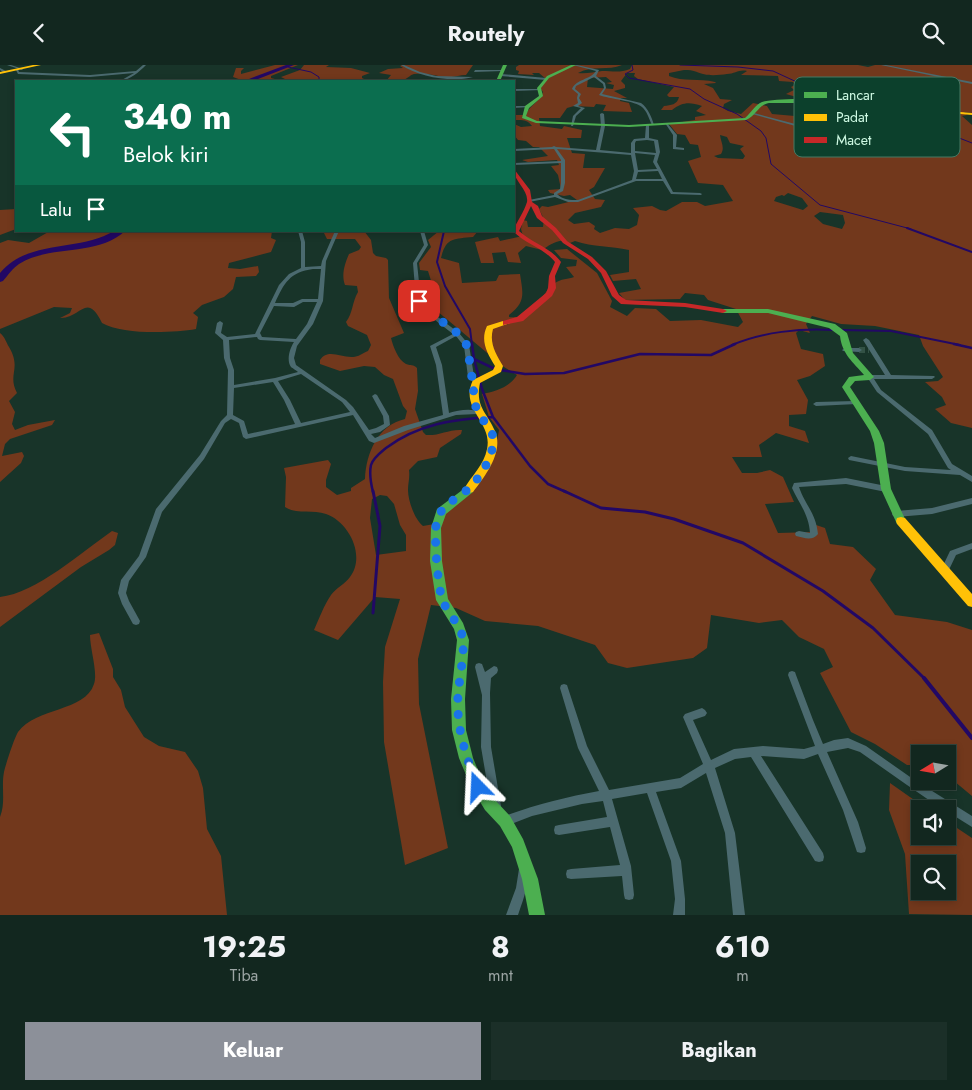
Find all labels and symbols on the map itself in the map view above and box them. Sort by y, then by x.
legend [794,77,960,157]
text: Lancar [836,85,875,105]
text: Padat [836,107,869,127]
text: Macet [836,130,872,150]
pin [398,280,440,322]
north arrow [911,745,956,790]
position arrow [451,760,503,812]

